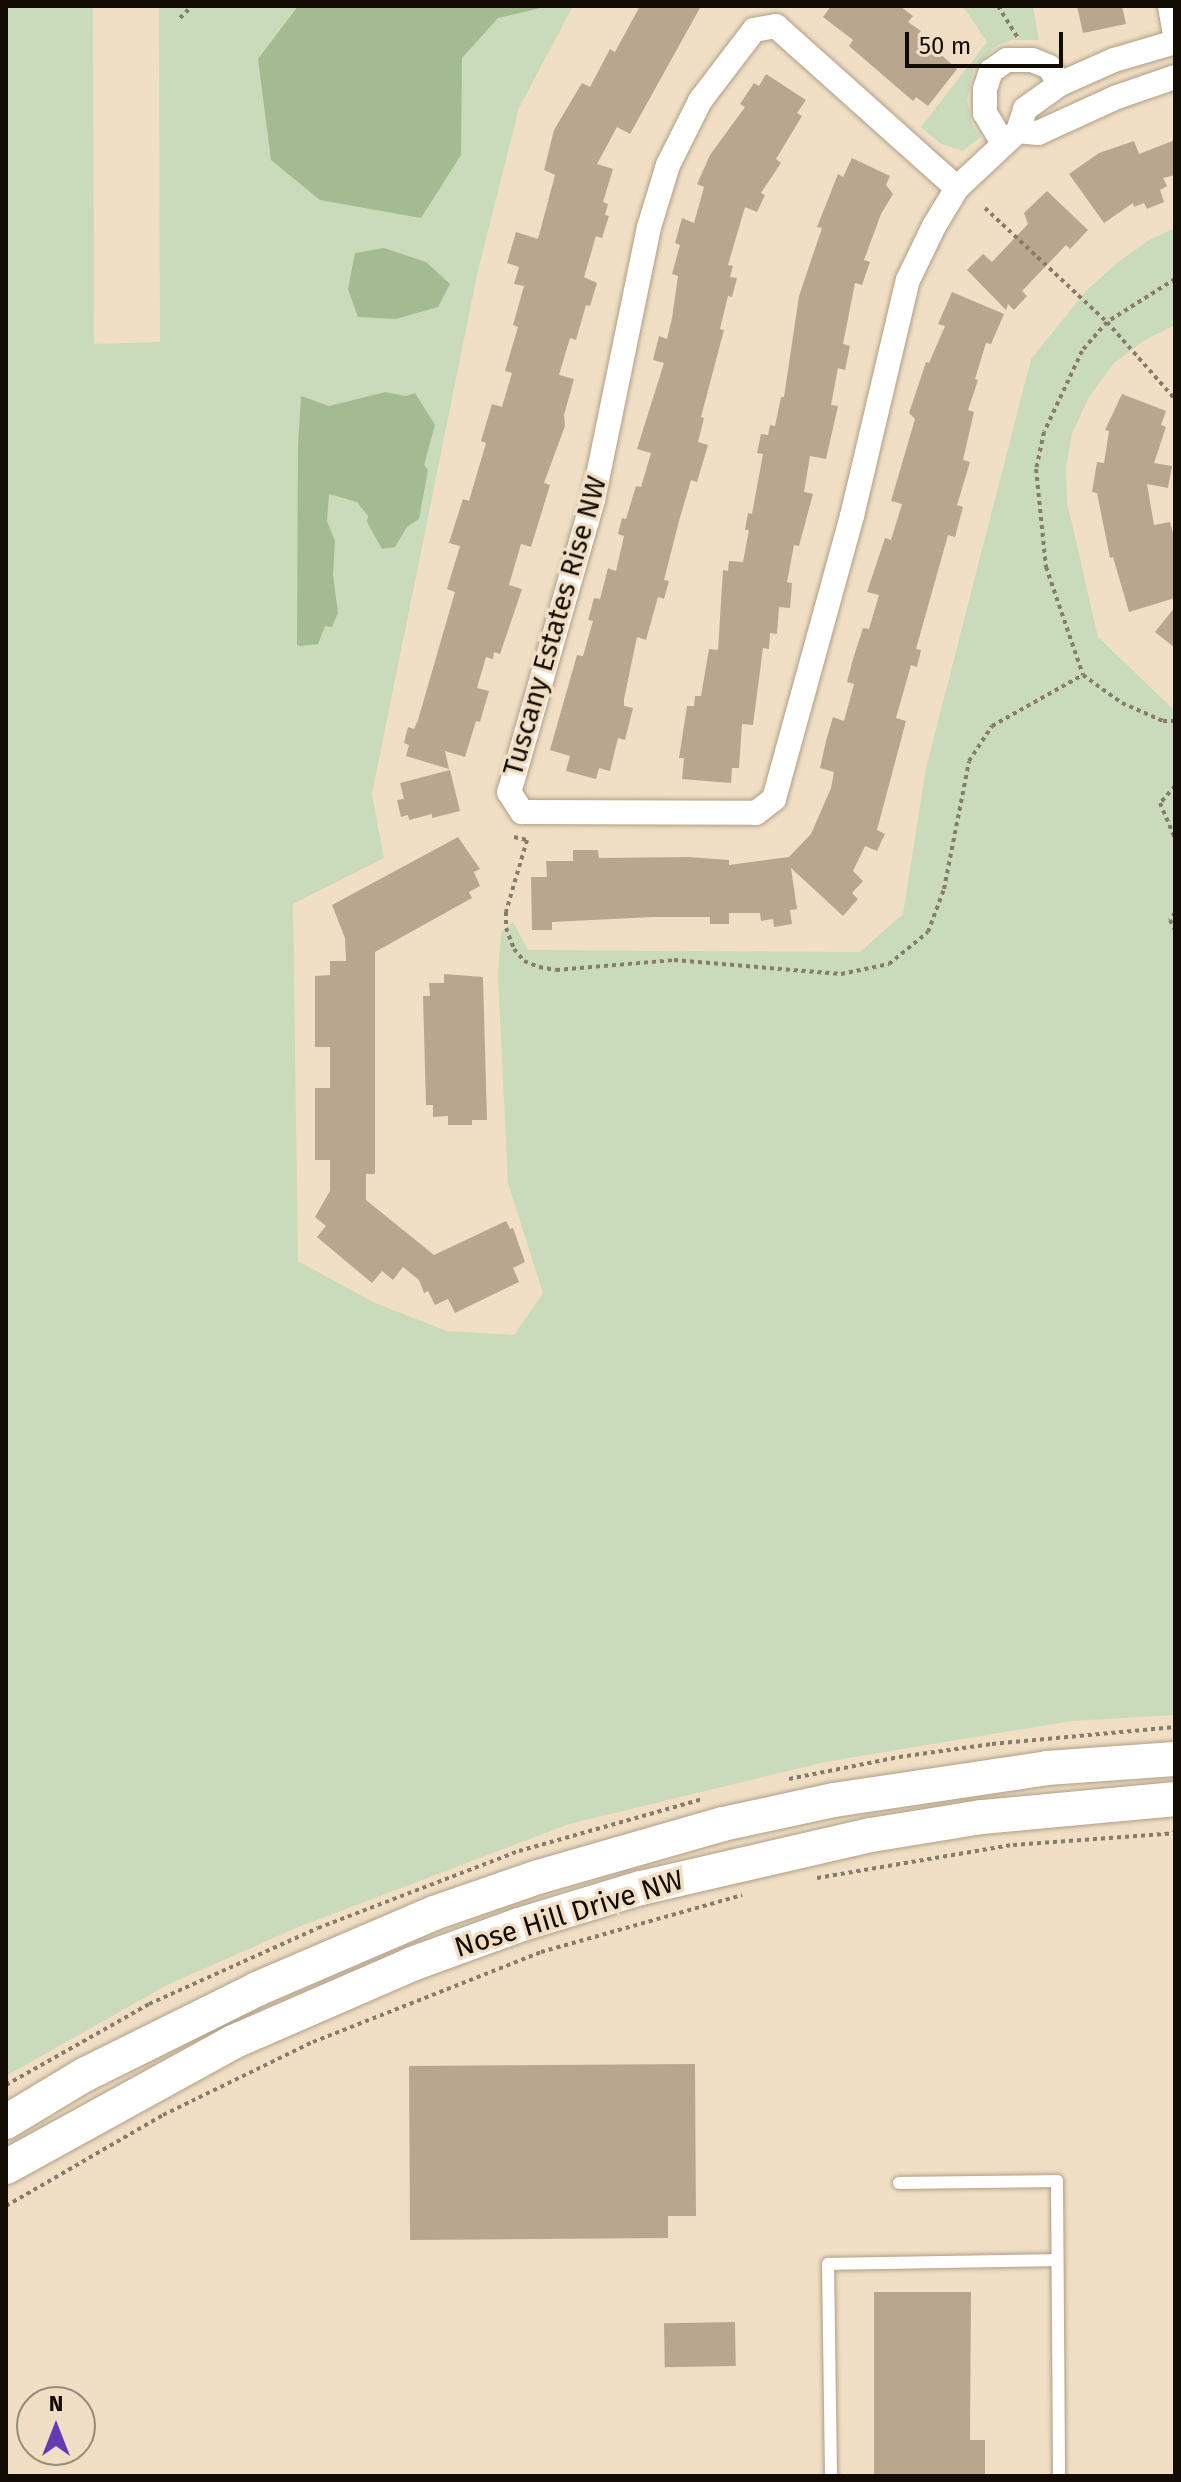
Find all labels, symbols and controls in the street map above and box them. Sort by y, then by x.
scale bar [909,16,1067,66]
text: 50 m [919,32,971,60]
street label: Tuscany Estates Rise NW [496,472,614,780]
street label: Nose Hill Drive NW [451,1863,687,1965]
north arrow [16,2386,96,2466]
text: N [49,2390,63,2417]

